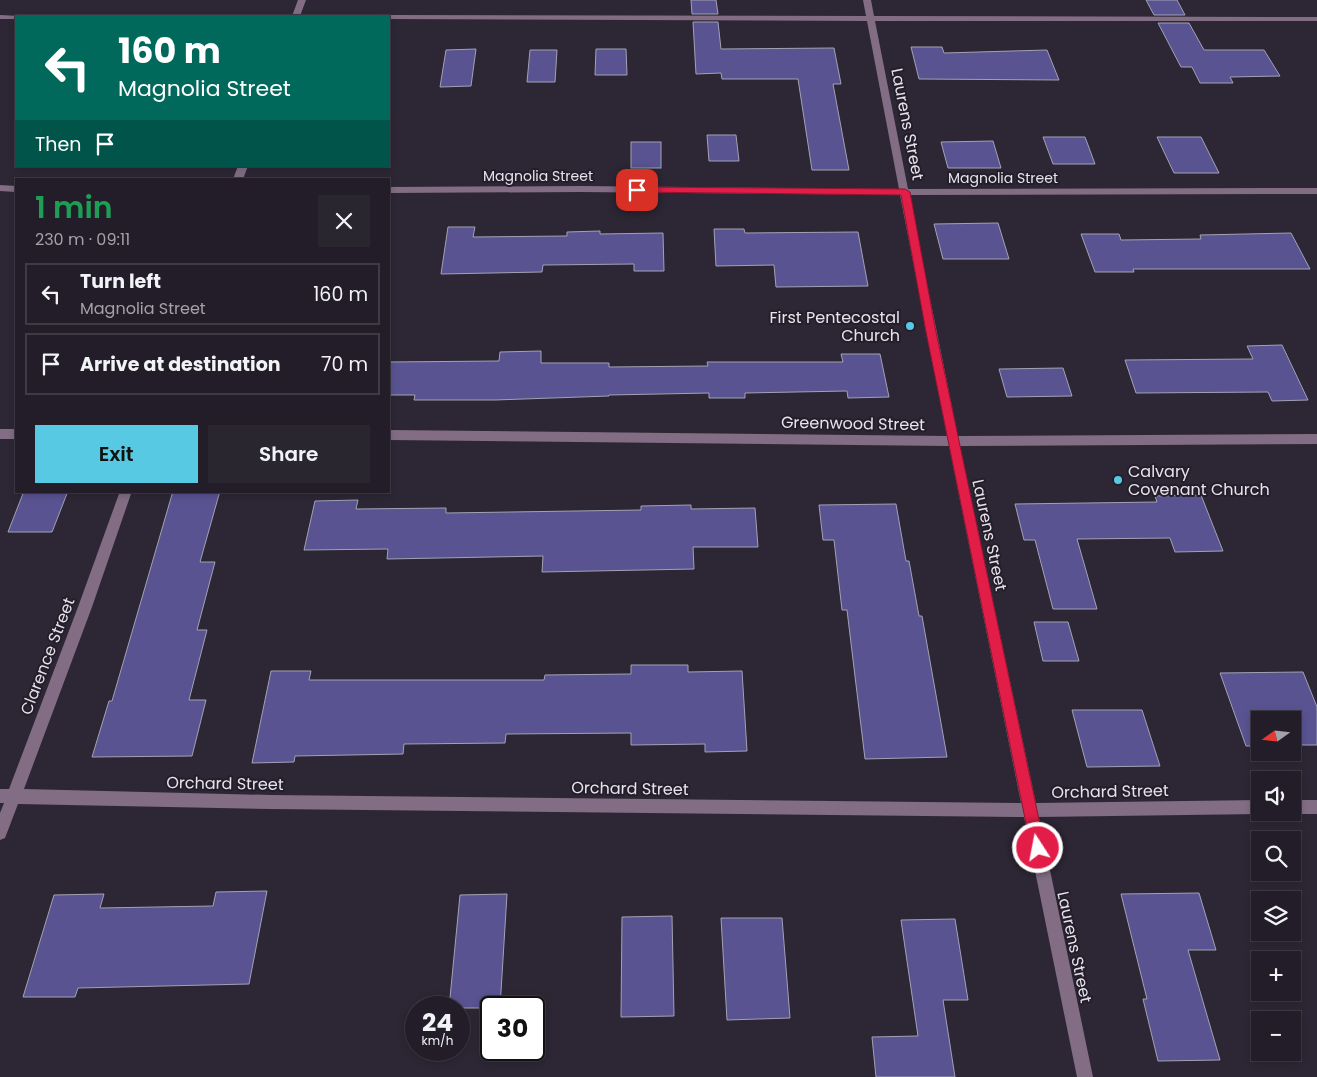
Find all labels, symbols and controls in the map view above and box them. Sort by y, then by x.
text: 160 m [118,26,221,75]
icon: left [35,35,100,100]
street label: Laurens Street [885,66,930,182]
text: Magnolia Street [118,73,291,104]
icon: arrive [91,130,119,158]
text: Then [35,131,81,158]
street label: Magnolia Street [483,166,593,186]
street label: Magnolia Street [948,168,1058,188]
pin [616,169,658,211]
icon: arrive [623,176,651,204]
text: 1 min [35,186,113,229]
button: close [318,195,370,247]
text: 230 m · 09:11 [35,228,130,251]
text: Turn left [80,268,161,295]
icon: left [37,280,65,308]
text: 160 m [313,281,368,308]
text: Magnolia Street [80,297,206,320]
place label: First Pentecostal Church [770,306,900,347]
marker: First Pentecostal Church [904,320,916,332]
icon: arrive [37,350,65,378]
text: Arrive at destination [80,351,281,378]
text: 70 m [321,351,368,378]
street label: Greenwood Street [781,411,925,436]
button: Exit [35,425,198,483]
button: Share [208,425,370,483]
place label: Calvary Covenant Church [1128,460,1270,501]
marker: Calvary Covenant Church [1112,474,1124,486]
street label: Laurens Street [966,477,1013,593]
street label: Clarence Street [15,594,80,718]
north arrow [1251,711,1301,761]
map controls [1251,711,1301,1061]
street label: Orchard Street [166,771,284,796]
button: sound [1251,771,1301,821]
street label: Orchard Street [571,776,689,801]
street label: Orchard Street [1051,779,1169,804]
position arrow [1011,821,1063,873]
button: search [1251,831,1301,881]
street label: Laurens Street [1051,889,1098,1005]
button: layers [1251,891,1301,941]
button: + [1251,951,1301,1001]
speed limit sign: 30 [480,996,545,1061]
text: 24 [422,1005,453,1040]
button: − [1251,1011,1301,1061]
text: km/h [422,1032,453,1049]

